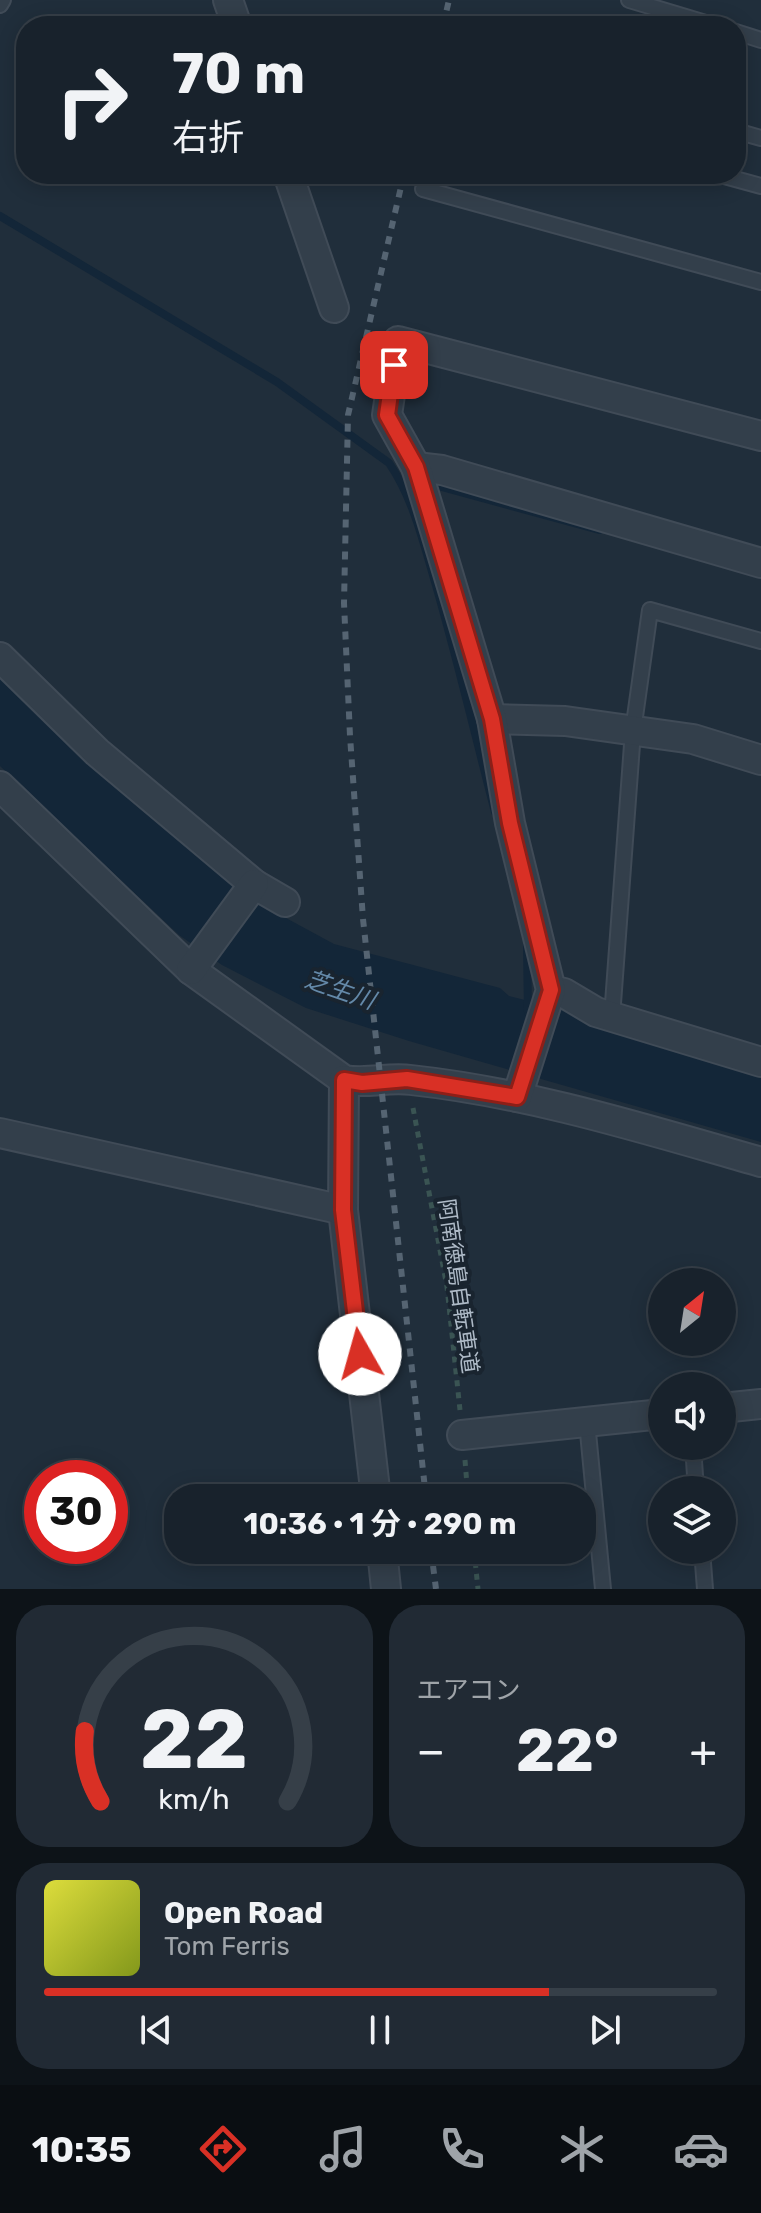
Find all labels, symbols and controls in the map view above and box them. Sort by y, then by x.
text: 70 m [172,41,305,107]
icon: right [40,48,144,152]
text: 右折 [172,116,244,159]
pin [360,331,428,399]
icon: arrive [372,343,416,387]
water label: 芝生川 [301,965,381,1016]
street label: 阿南徳島自転車道 [433,1197,484,1375]
north arrow [648,1268,736,1356]
map controls [648,1268,736,1564]
position arrow [318,1312,402,1396]
button: sound [648,1372,736,1460]
speed limit sign: 30 [24,1460,128,1564]
button: layers [648,1476,736,1564]
text: 10:36 · 1 分 · 290 m [243,1506,517,1542]
text: エアコン [417,1675,521,1706]
text: 22 [140,1690,248,1789]
text: 22° [516,1715,619,1786]
text: − [417,1725,445,1777]
text: + [690,1725,717,1777]
text: km/h [159,1782,230,1816]
text: Open Road [164,1895,323,1931]
text: Tom Ferris [164,1931,290,1962]
icon: previous [134,2008,178,2052]
icon: pause [358,2008,402,2052]
icon: next [583,2008,627,2052]
icon: directions [195,2121,251,2177]
icon: music [315,2121,371,2177]
icon: phone [434,2121,490,2177]
icon: climate [554,2121,610,2177]
icon: car [673,2121,729,2177]
text: 10:35 [32,2128,132,2171]

